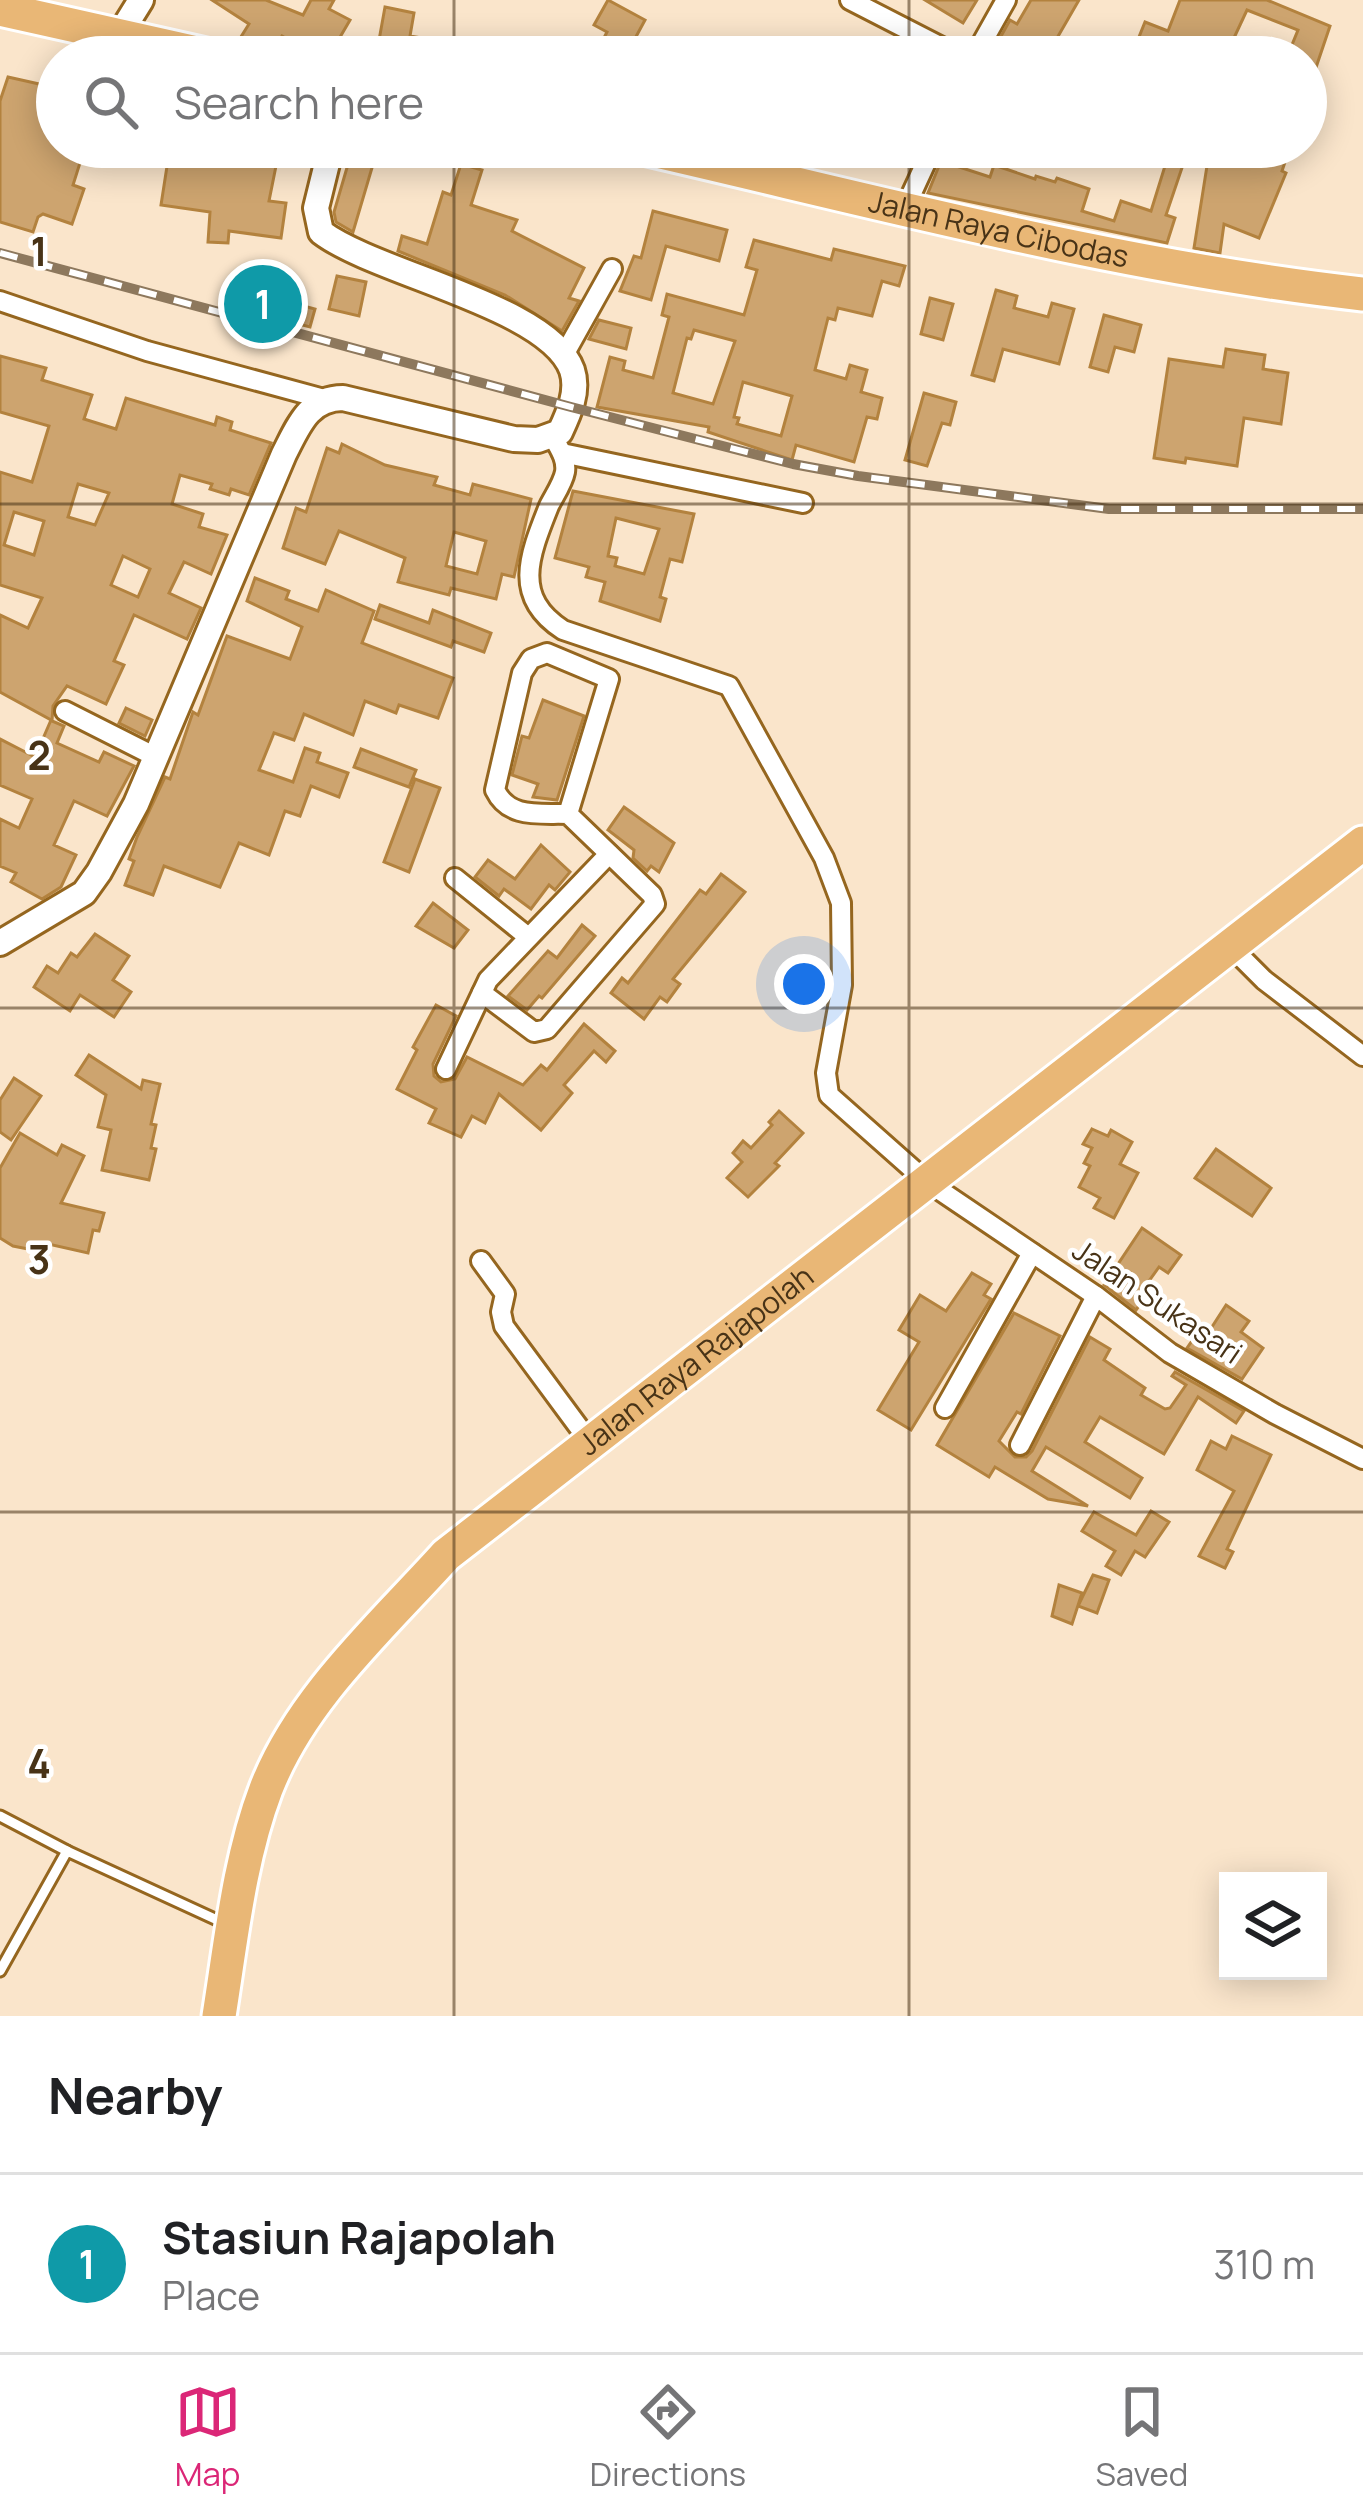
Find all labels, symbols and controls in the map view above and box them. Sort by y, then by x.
search box [36,36,1327,168]
icon: search [78,69,144,135]
text: Search here [174,71,424,133]
street label: Jalan Raya Cibodas [865,180,1132,276]
text: 1 [30,224,48,278]
pin: 1 [224,259,302,349]
text: 2 [27,728,51,782]
your location [774,954,834,1014]
street label: Jalan Sukasari [1065,1229,1251,1373]
text: 3 [28,1232,50,1286]
street label: Jalan Raya Rajapolah [569,1255,821,1464]
text: 4 [27,1736,51,1790]
map controls [1219,1872,1327,1980]
button: layers [1219,1872,1327,1980]
text: Nearby [48,2060,223,2129]
text: Stasiun Rajapolah [162,2206,556,2268]
text: 1 [78,2237,96,2291]
text: 310 m [1214,2237,1315,2291]
text: Place [162,2268,260,2322]
tab: Map [175,2379,241,2496]
tab: Directions [590,2379,746,2496]
tab: Saved [1095,2379,1188,2496]

